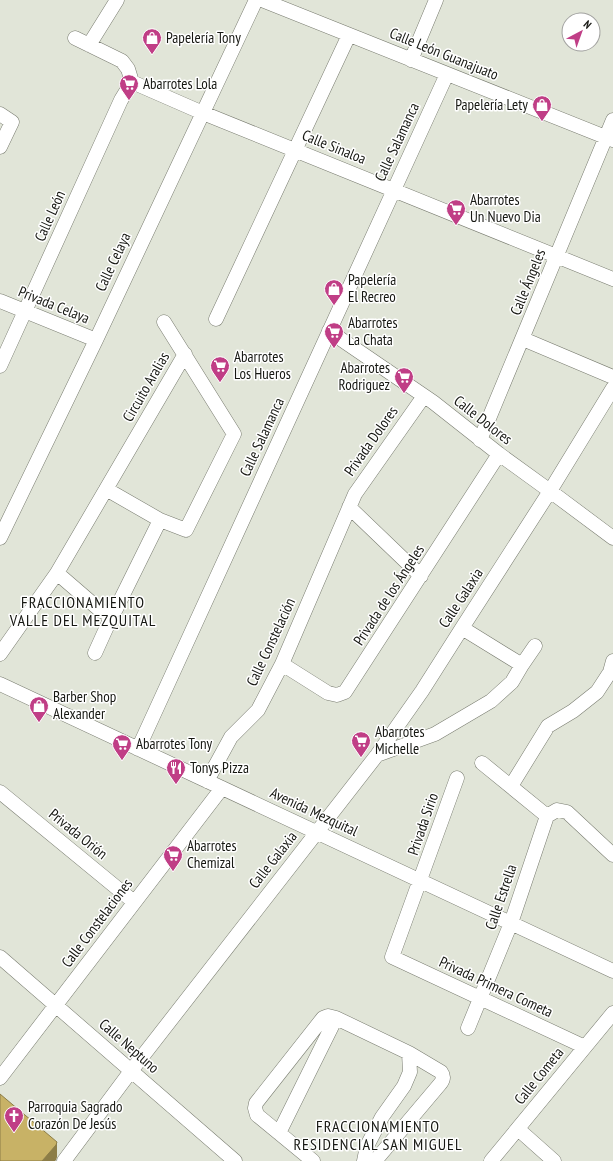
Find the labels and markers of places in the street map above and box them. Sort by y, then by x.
shop icon: Papelería Tony [141,27,163,55]
place label: Papelería Tony [166,28,241,47]
supermarket icon: Abarrotes Lola [118,73,140,101]
place label: Abarrotes Lola [143,74,217,93]
shop icon: Papelería Lety [531,94,553,122]
place label: Papelería Lety [455,95,528,114]
place label: Abarrotes Un Nuevo Dia [470,190,541,226]
supermarket icon: Abarrotes Un Nuevo Dia [445,198,467,226]
place label: Papelería El Recreo [348,270,396,306]
shop icon: Papelería El Recreo [323,278,345,306]
place label: Abarrotes La Chata [348,313,398,349]
supermarket icon: Abarrotes La Chata [323,321,345,349]
place label: Abarrotes Los Hueros [234,347,291,383]
supermarket icon: Abarrotes Los Hueros [209,355,231,383]
place label: Abarrotes Rodriguez [339,358,390,394]
supermarket icon: Abarrotes Rodriguez [393,366,415,394]
place label: Barber Shop Alexander [53,687,116,723]
shop icon: Barber Shop Alexander [28,695,50,723]
place label: Abarrotes Michelle [375,722,425,758]
supermarket icon: Abarrotes Michelle [350,730,372,758]
supermarket icon: Abarrotes Tony [111,733,133,761]
place label: Abarrotes Tony [136,734,213,753]
restaurant icon: Tonys Pizza [165,757,187,785]
place label: Tonys Pizza [190,758,249,777]
place label: Abarrotes Chemizal [187,836,237,872]
supermarket icon: Abarrotes Chemizal [162,844,184,872]
place label: Parroquia Sagrado Corazón De Jesús [28,1097,122,1133]
church icon: Parroquia Sagrado Corazón De Jesús [3,1105,25,1133]

